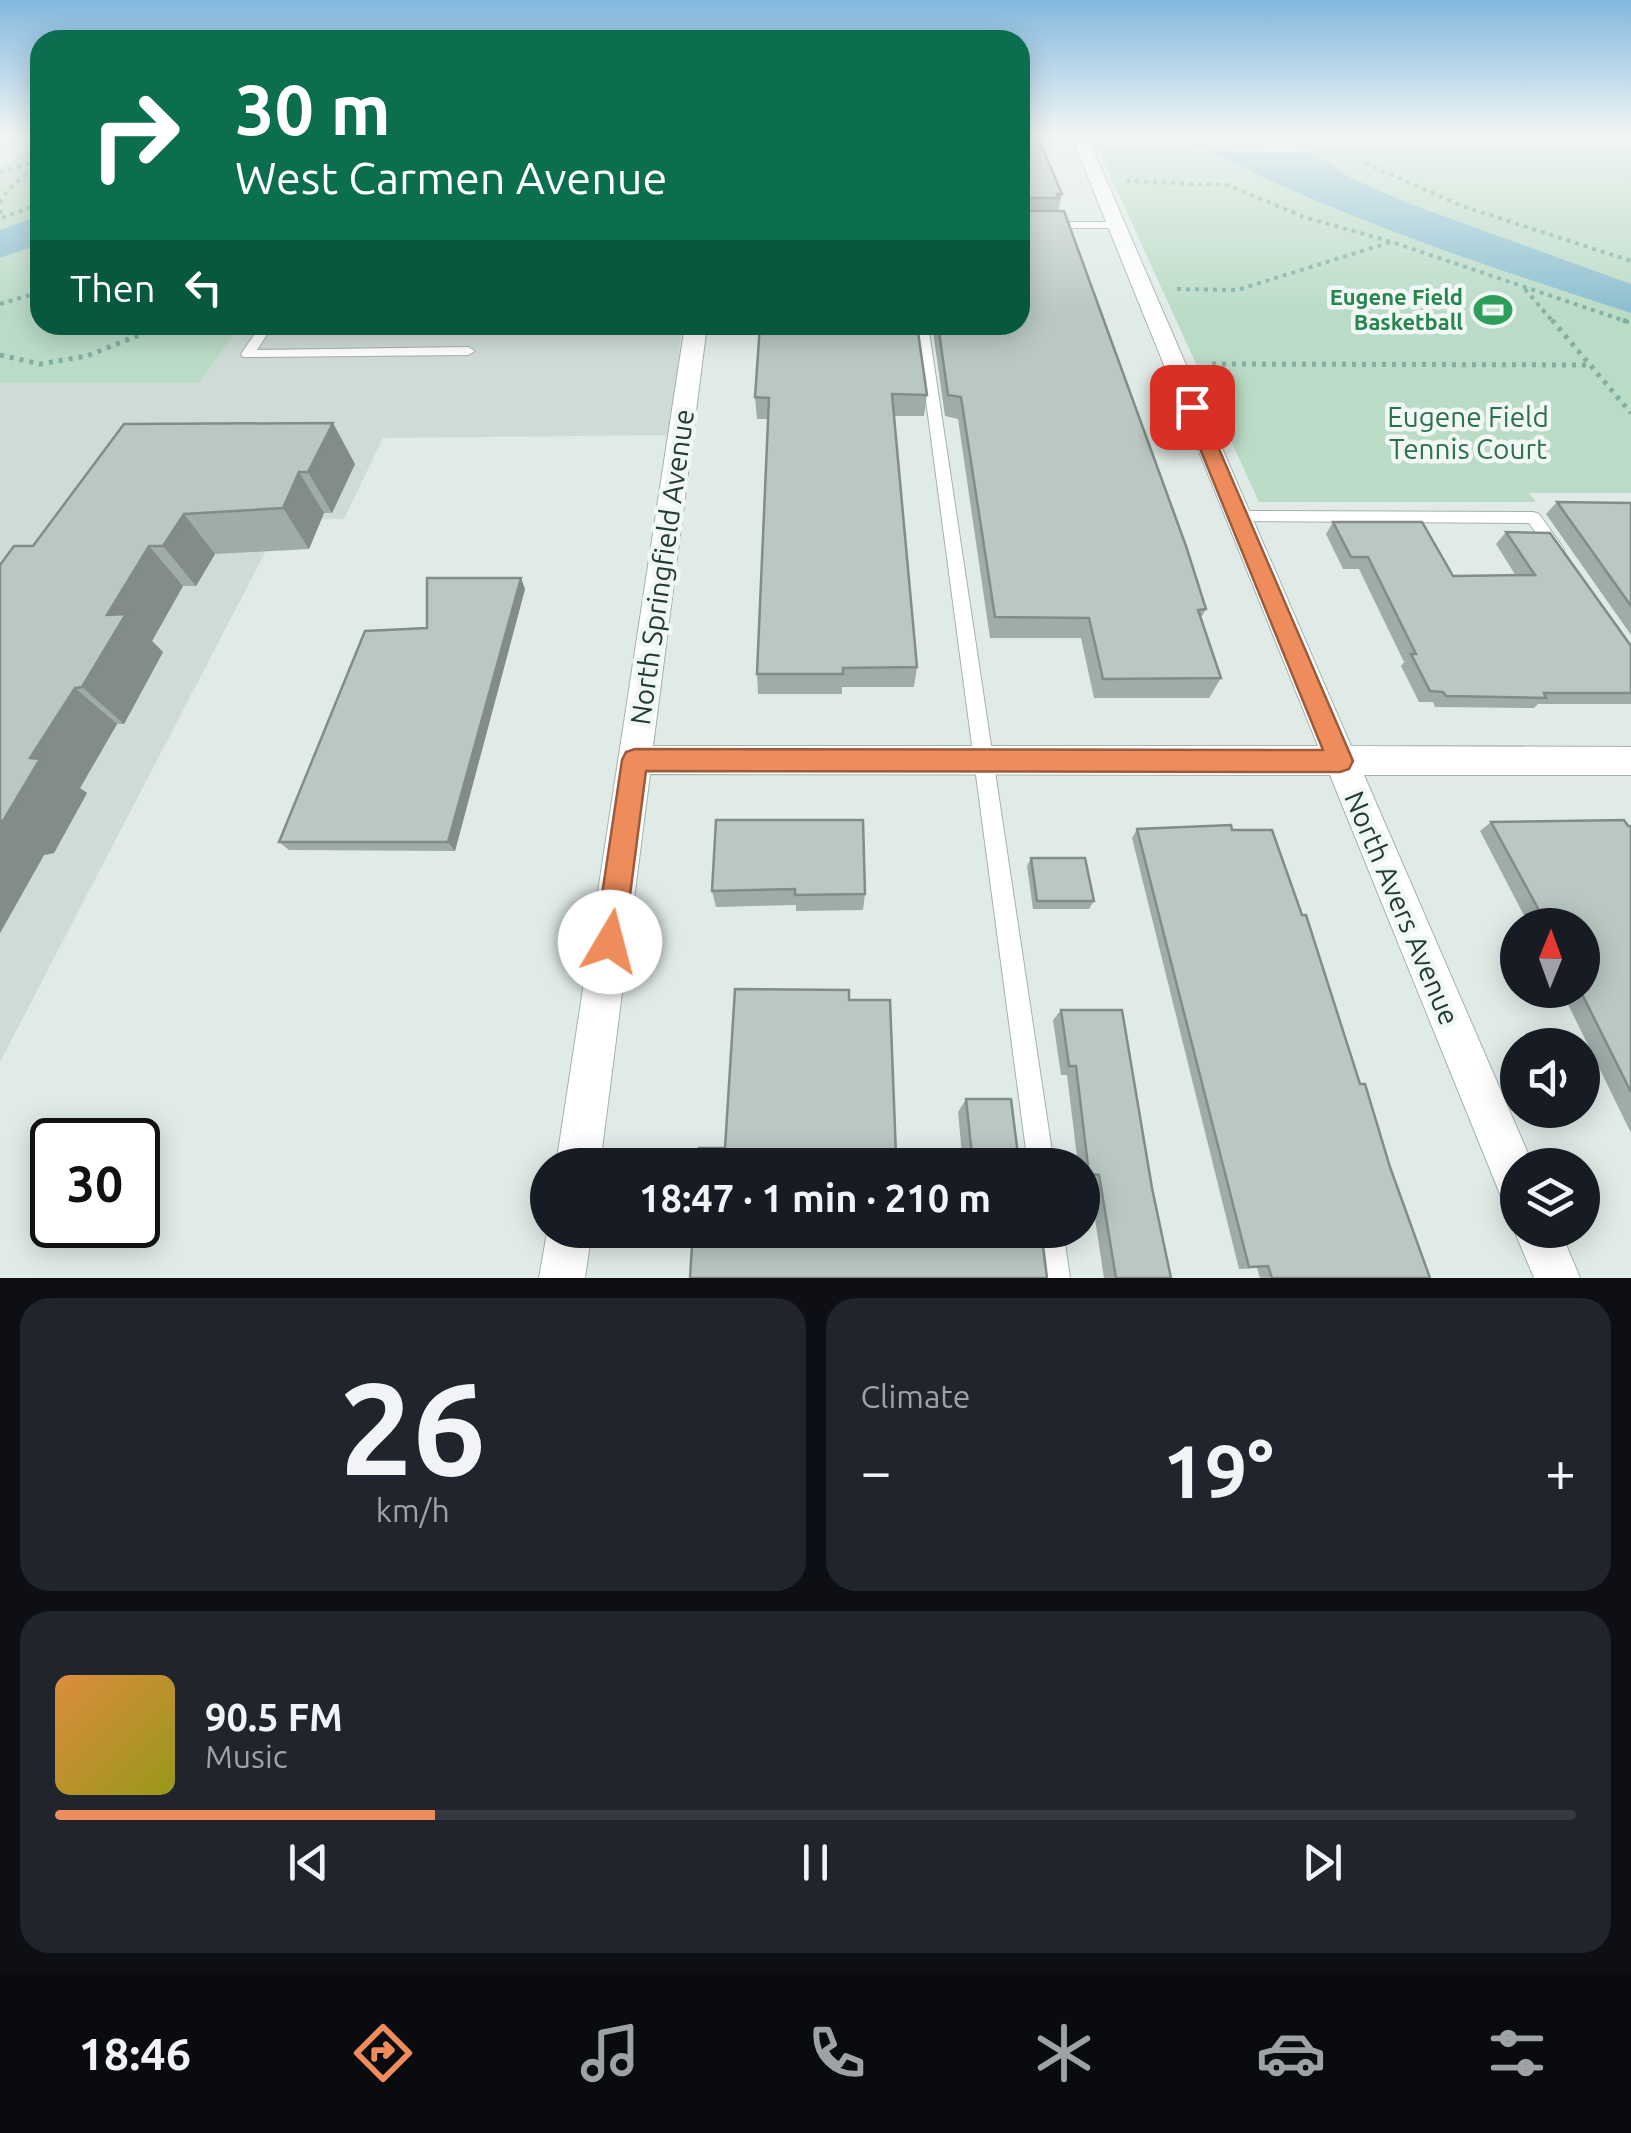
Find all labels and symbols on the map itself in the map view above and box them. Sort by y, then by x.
place label: Eugene Field Basketball [1330,284,1463,334]
sports icon: Eugene Field Basketball [1472,289,1514,331]
pin [1150,365,1235,450]
park label: Eugene Field Tennis Court [1387,401,1549,464]
street label: North Springfield Avenue [624,407,699,727]
street label: North Avers Avenue [1339,786,1466,1029]
position arrow [558,890,662,994]
north arrow [1500,908,1600,1008]
speed limit sign: 30 [30,1118,160,1248]

